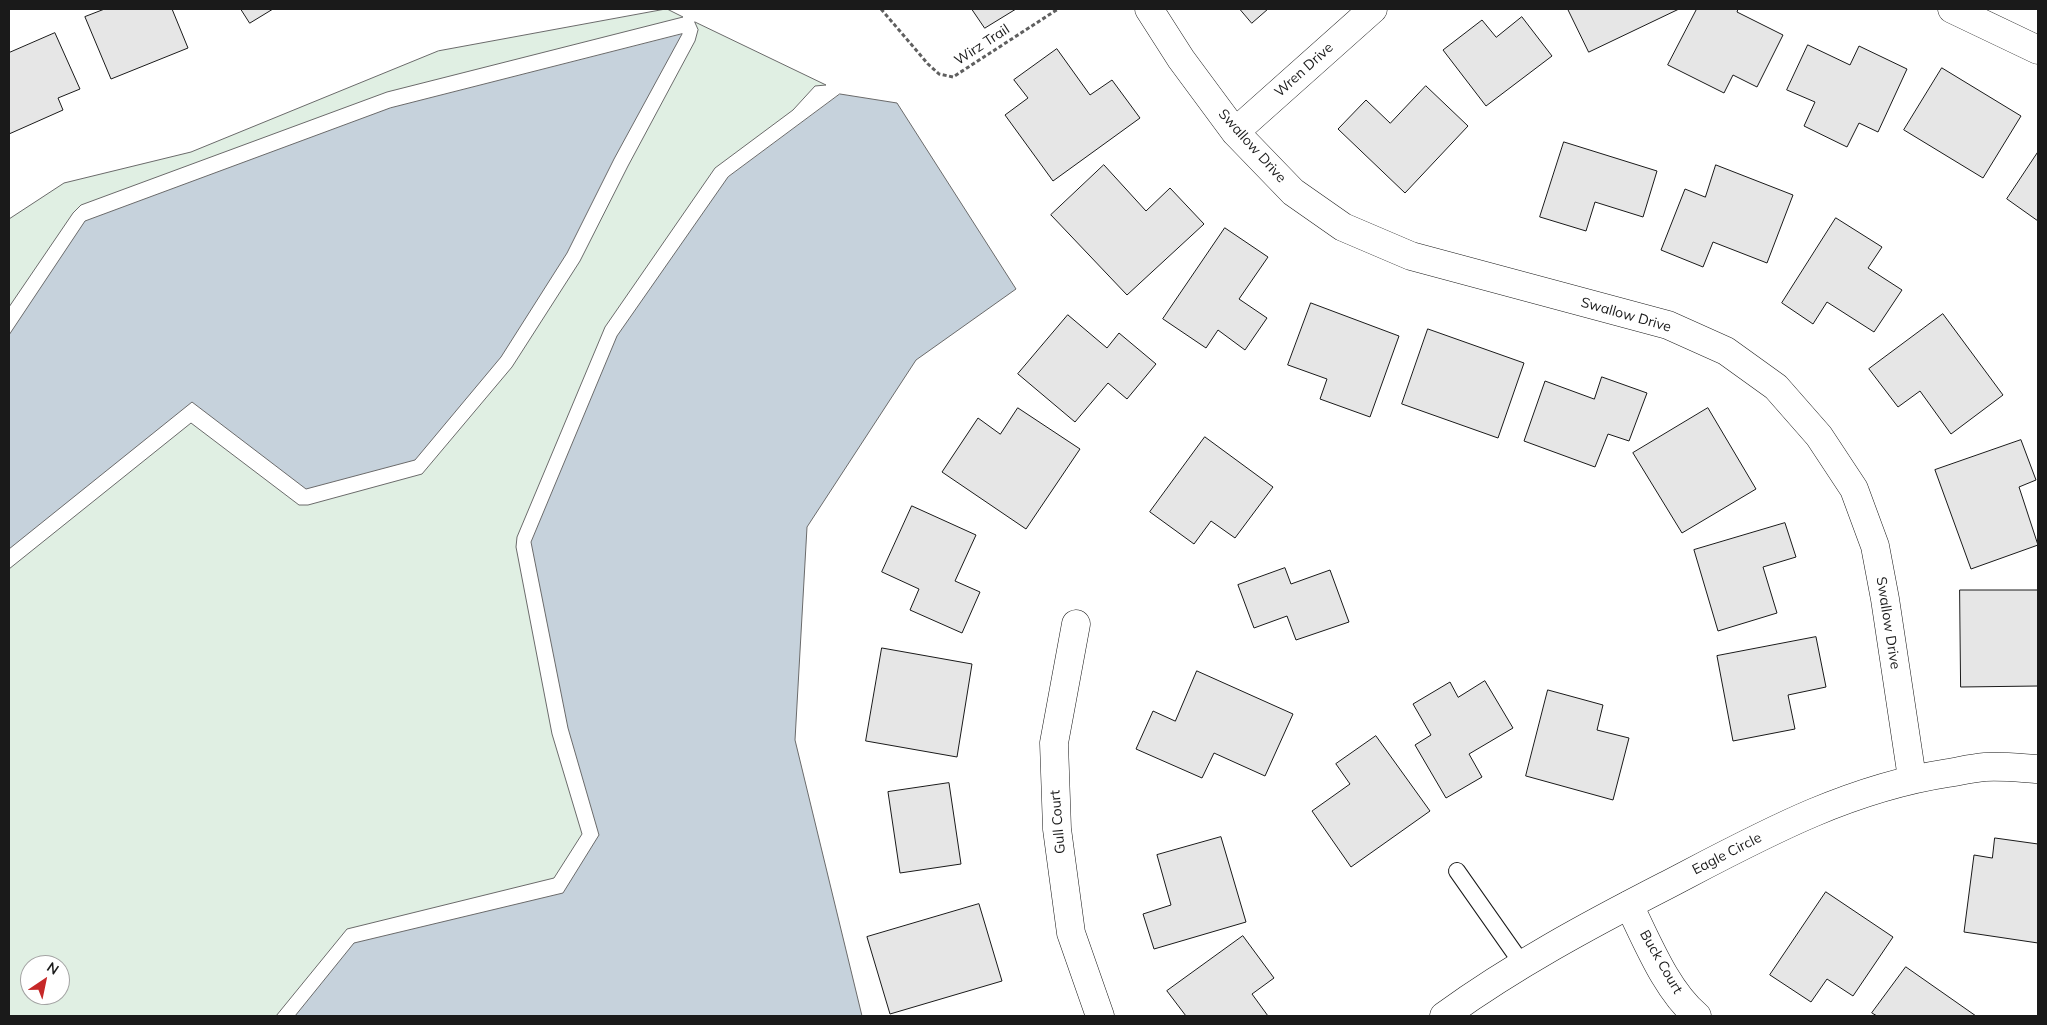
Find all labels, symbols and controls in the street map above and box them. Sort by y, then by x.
street label: Wirz Trail [951,21,1013,69]
street label: Wren Drive [1271,39,1337,101]
street label: Swallow Drive [1215,106,1289,186]
street label: Swallow Drive [1579,294,1673,336]
street label: Swallow Drive [1872,576,1904,670]
street label: Gull Court [1047,789,1069,855]
street label: Eagle Circle [1690,829,1764,879]
street label: Buck Court [1636,927,1686,997]
north arrow [20,955,70,1005]
text: N [43,958,62,979]

